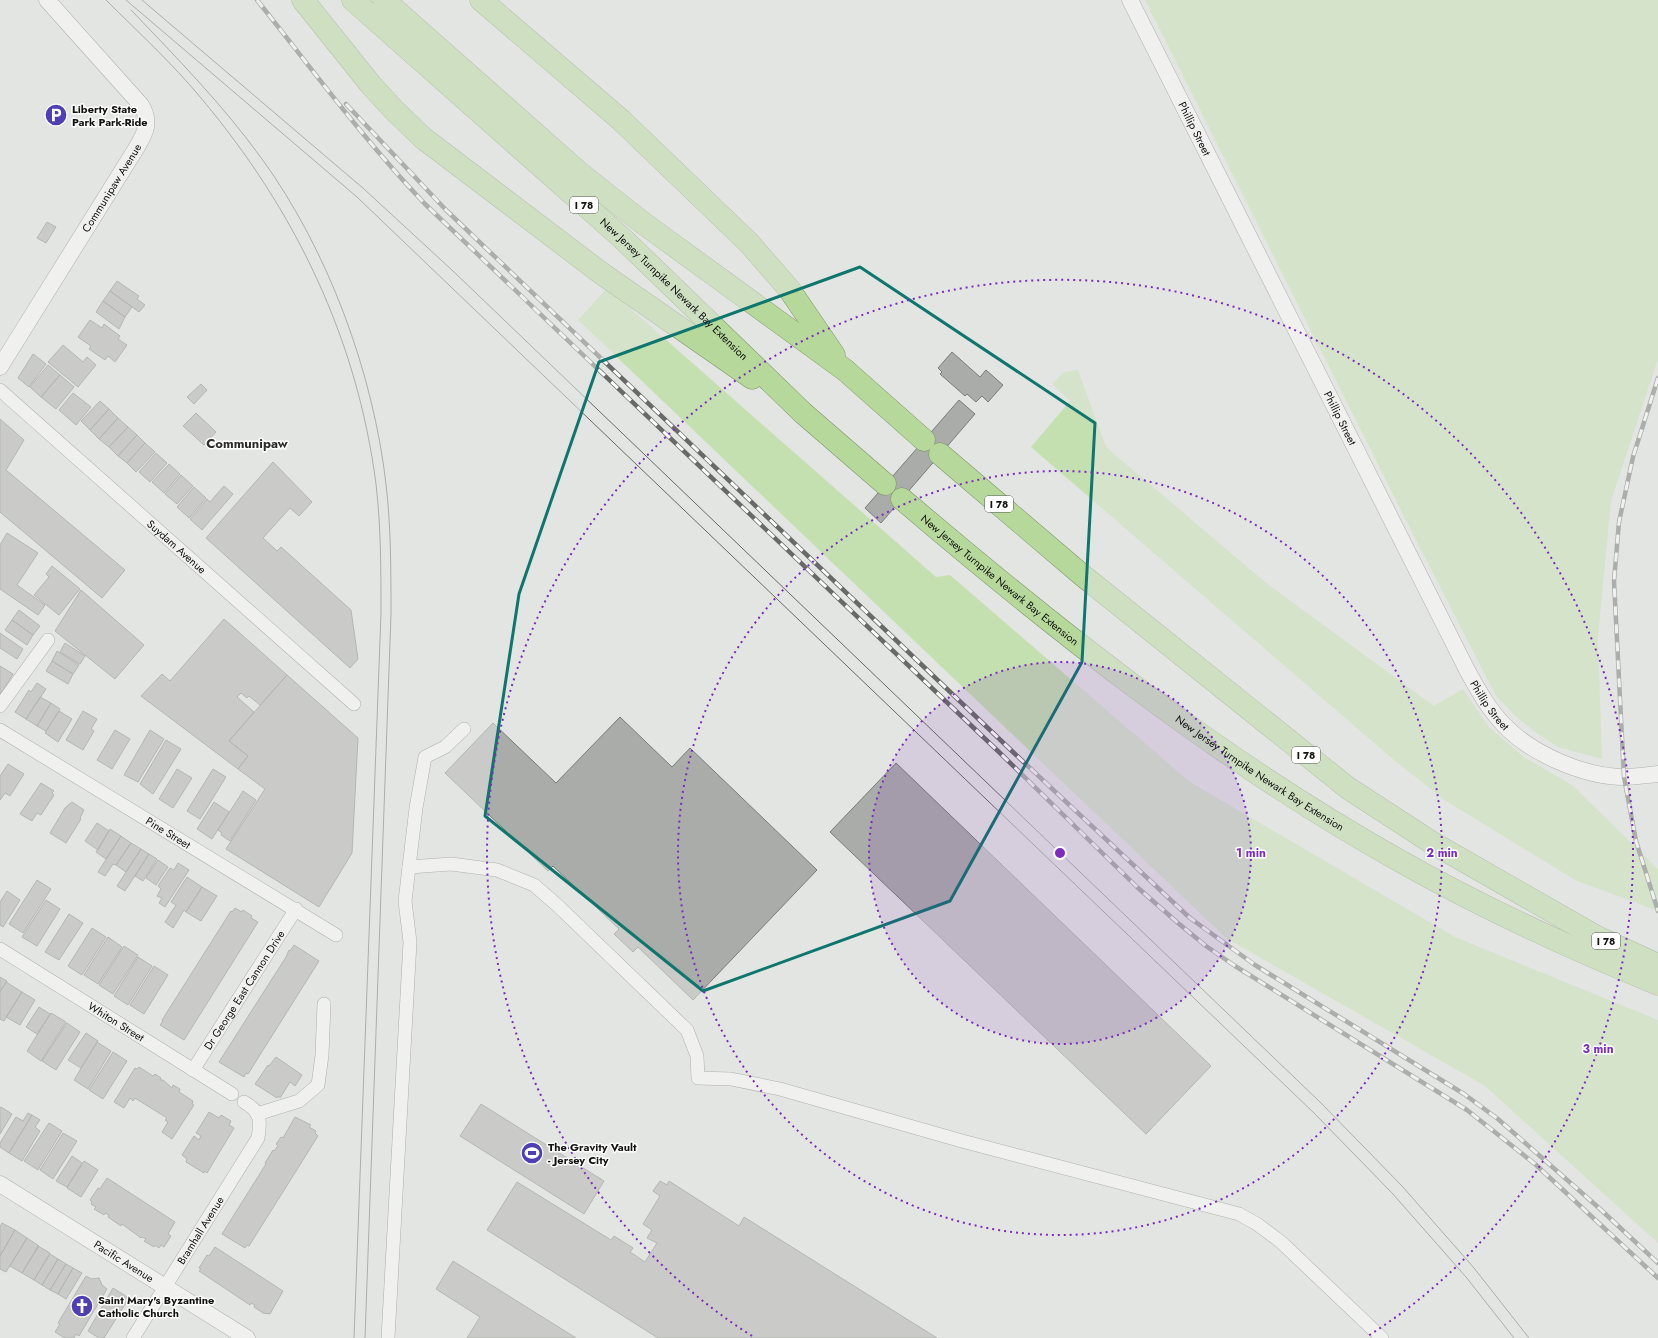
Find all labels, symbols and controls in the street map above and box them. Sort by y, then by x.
street label: Phillip Street [1174,99,1215,159]
place label: Liberty State Park Park-Ride [72,101,148,130]
parking icon: Liberty State Park Park-Ride [43,102,69,128]
street label: Communipaw Avenue [78,140,145,235]
road number: I 78 [570,197,598,213]
street label: New Jersey Turnpike Newark Bay Extension [596,214,752,364]
street label: Phillip Street [1320,388,1361,448]
district label: Communipaw [206,434,288,453]
road number: I 78 [985,496,1013,512]
street label: New Jersey Turnpike Newark Bay Extension [918,510,1082,649]
street label: Suydam Avenue [143,516,210,578]
street label: Phillip Street [1466,677,1513,734]
street label: New Jersey Turnpike Newark Bay Extension [1172,711,1347,835]
road number: I 78 [1292,747,1320,763]
street label: Pine Street [143,813,194,853]
text: 1 min [1236,844,1266,862]
text: 2 min [1426,844,1458,862]
centre of rings [1053,846,1067,860]
street label: Dr George East Cannon Drive [200,927,289,1053]
road number: I 78 [1592,933,1620,949]
street label: Whiton Street [85,998,148,1045]
text: 3 min [1582,1040,1614,1058]
place label: The Gravity Vault - Jersey City [548,1139,637,1168]
sports icon: The Gravity Vault - Jersey City [519,1140,545,1166]
street label: Bramhall Avenue [173,1193,228,1267]
street label: Pacific Avenue [91,1236,157,1286]
place label: Saint Mary's Byzantine Catholic Church [98,1292,214,1321]
church icon: Saint Mary's Byzantine Catholic Church [69,1293,95,1319]

